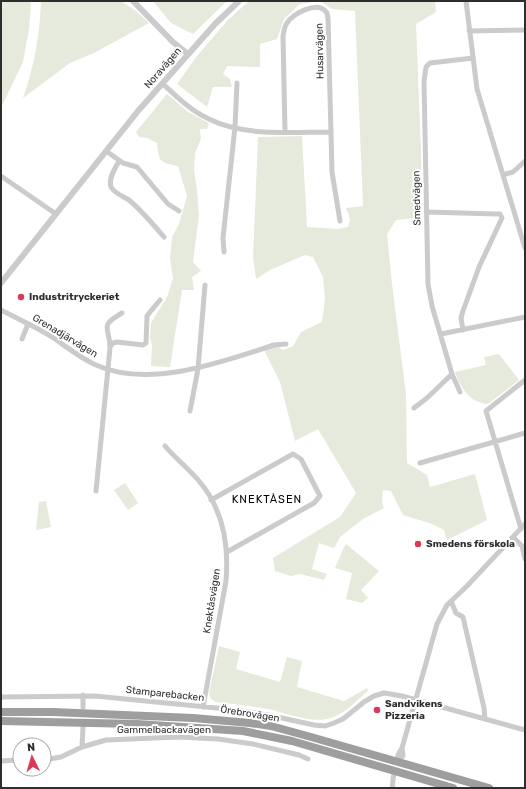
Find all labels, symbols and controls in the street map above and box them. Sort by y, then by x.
street label: Husarvägen [314,23,326,79]
street label: Noravägen [142,45,184,91]
street label: Smedvägen [411,170,423,226]
place label: Industritryckeriet [29,291,120,303]
marker: Industritryckeriet [16,292,26,302]
street label: Grenadjärvägen [30,312,100,360]
district label: KNEKTÅSEN [232,493,302,506]
place label: Smedens förskola [426,538,515,550]
marker: Smedens förskola [413,539,423,549]
street label: Knektåsvägen [201,568,223,634]
street label: Stamparebacken [125,684,205,704]
place label: Sandvikens Pizzeria [385,698,443,722]
street label: Örebrovägen [220,703,280,725]
marker: Sandvikens Pizzeria [372,705,382,715]
street label: Gammelbackavägen [117,724,211,736]
north arrow [12,737,52,777]
text: N [27,741,36,754]

